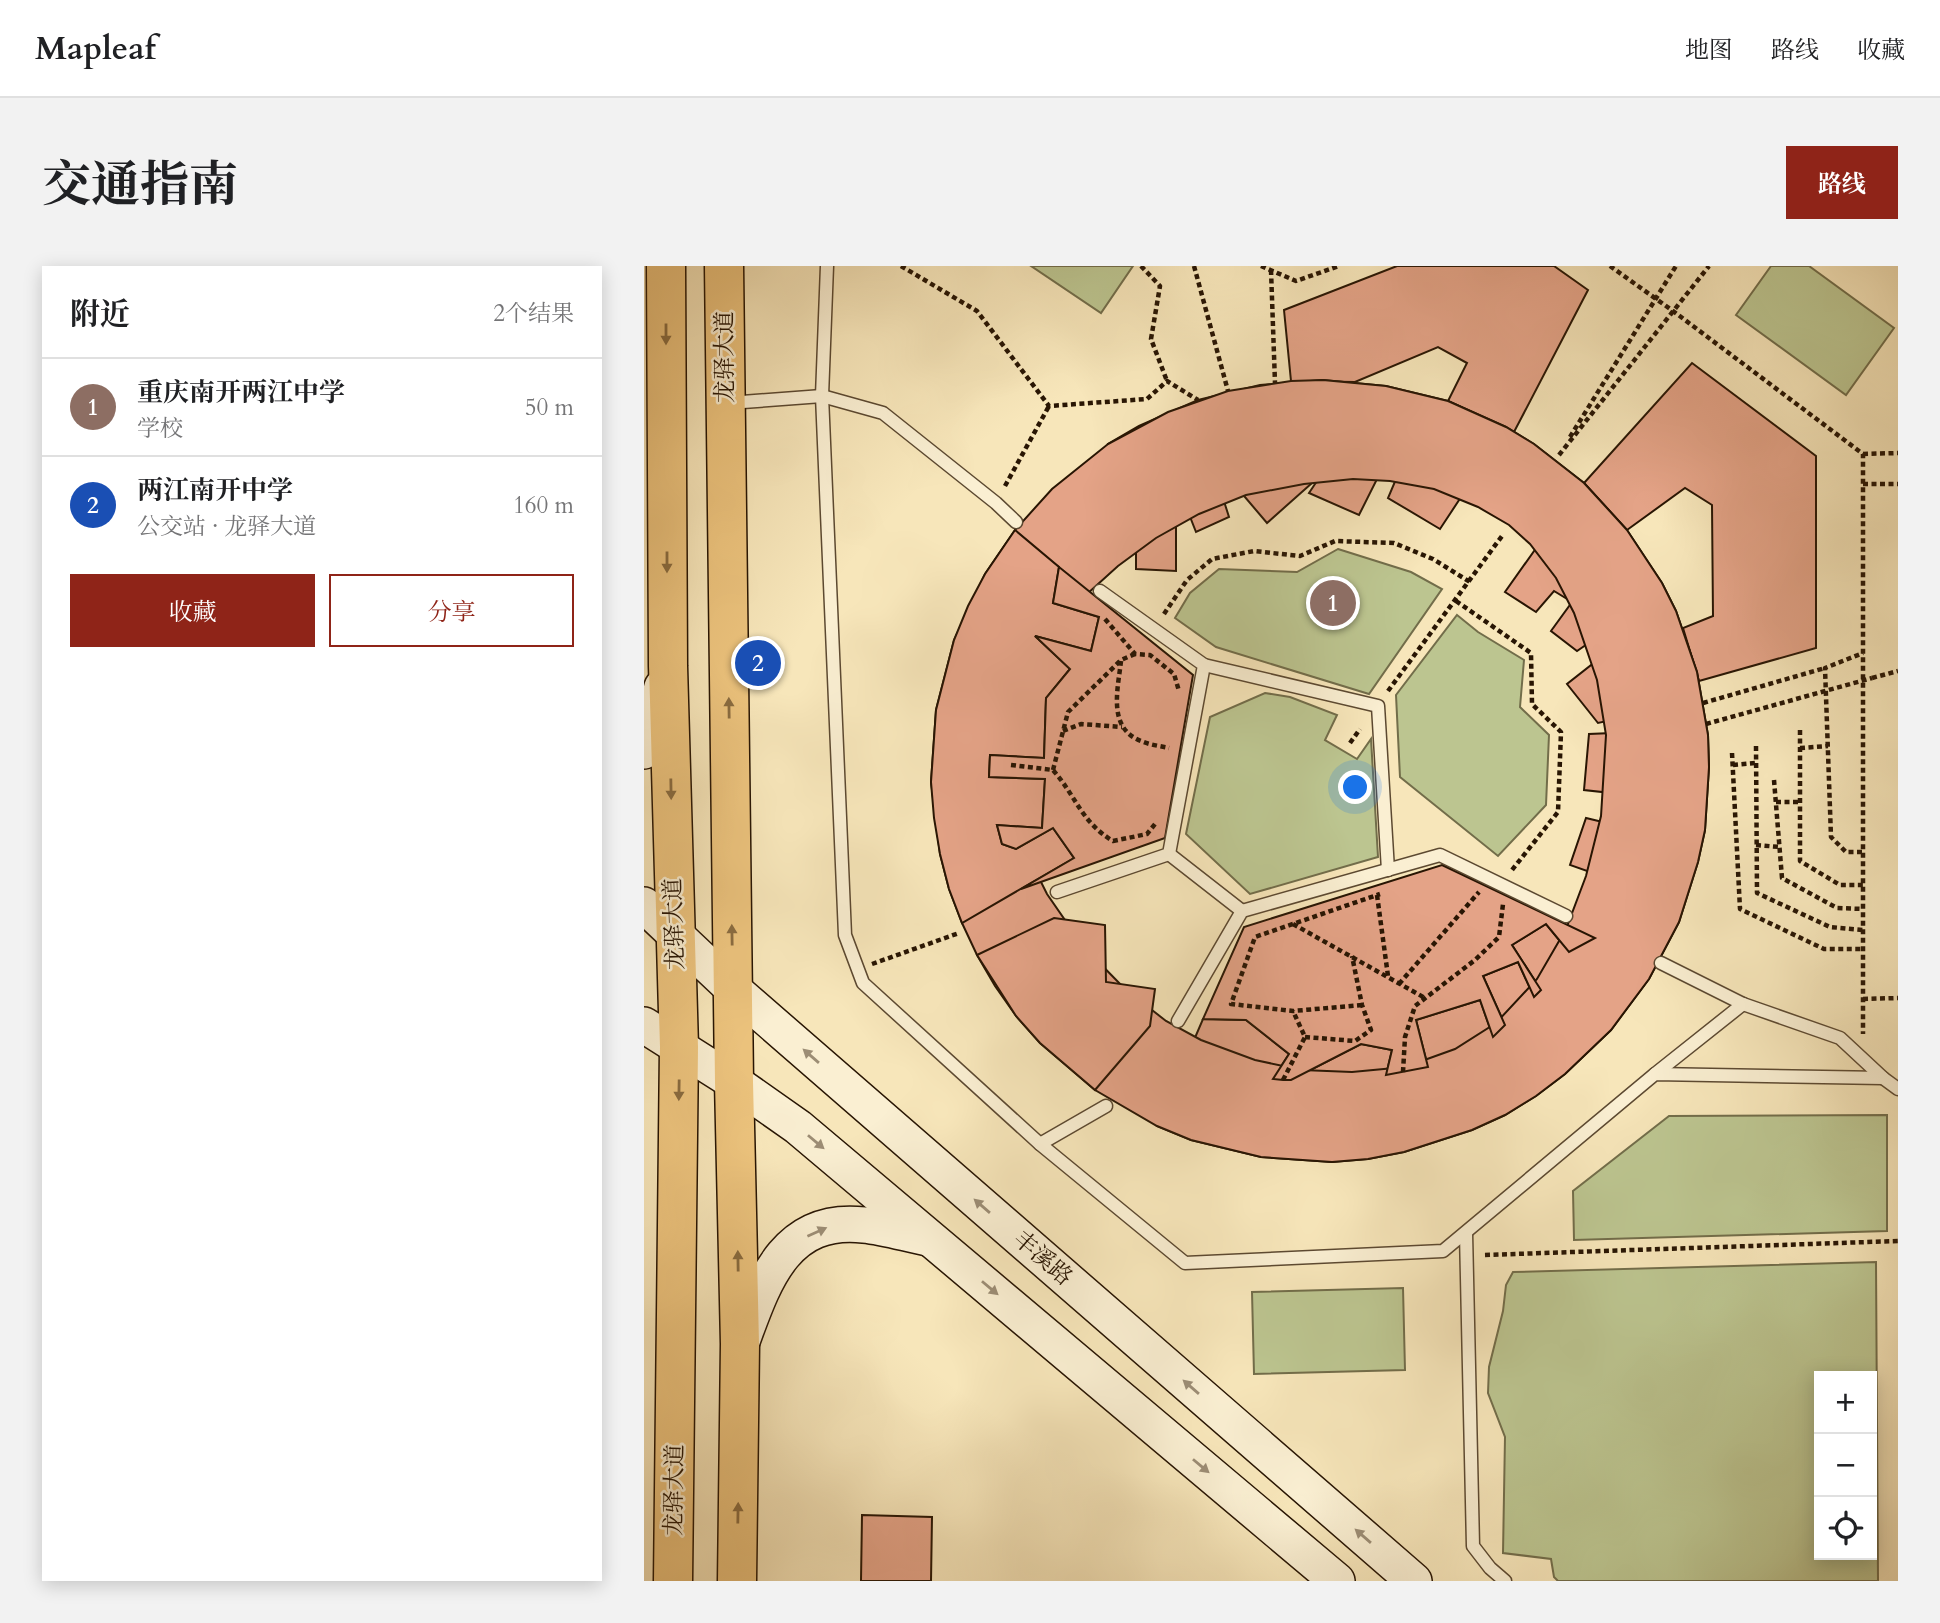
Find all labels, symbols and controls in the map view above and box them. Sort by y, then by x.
text: Mapleaf [35,26,156,71]
text: 地图 [1685,34,1733,67]
text: 路线 [1771,34,1819,67]
text: 收藏 [1857,34,1905,67]
button: 路线 [1786,146,1898,219]
text: 交通指南 [42,152,238,219]
text: 附近 [70,294,130,335]
text: 2个结果 [493,298,574,329]
street label: 龙驿大道 [709,311,740,403]
one-way arrow [660,323,672,345]
text: 重庆南开两江中学 [137,375,345,410]
text: 1 [87,392,99,423]
text: 50 m [525,392,574,423]
text: 学校 [137,413,183,444]
text: 两江南开中学 [137,473,293,508]
text: 2 [87,490,99,521]
text: 160 m [513,490,574,521]
text: 公交站 · 龙驿大道 [137,511,316,542]
one-way arrow [661,551,673,573]
button: 收藏 [70,574,315,647]
button: 分享 [329,574,574,647]
pin: 1 [1310,577,1356,629]
pin: 2 [735,637,781,689]
one-way arrow [723,697,735,719]
your location [1338,770,1372,804]
one-way arrow [665,778,676,800]
street label: 龙驿大道 [657,877,691,971]
one-way arrow [727,924,738,946]
one-way arrow [802,1048,820,1064]
one-way arrow [673,1079,685,1101]
one-way arrow [807,1134,824,1149]
one-way arrow [974,1199,991,1214]
street label: 丰溪路 [1007,1224,1079,1292]
one-way arrow [807,1226,827,1238]
one-way arrow [733,1250,744,1272]
one-way arrow [981,1280,999,1296]
map controls [1814,1371,1877,1560]
button: + [1814,1371,1877,1434]
one-way arrow [1182,1379,1200,1395]
button: − [1814,1434,1877,1497]
street label: 龙驿大道 [658,1444,690,1536]
one-way arrow [1192,1459,1210,1474]
button: locate [1814,1497,1877,1560]
one-way arrow [732,1502,743,1524]
one-way arrow [1354,1528,1372,1544]

